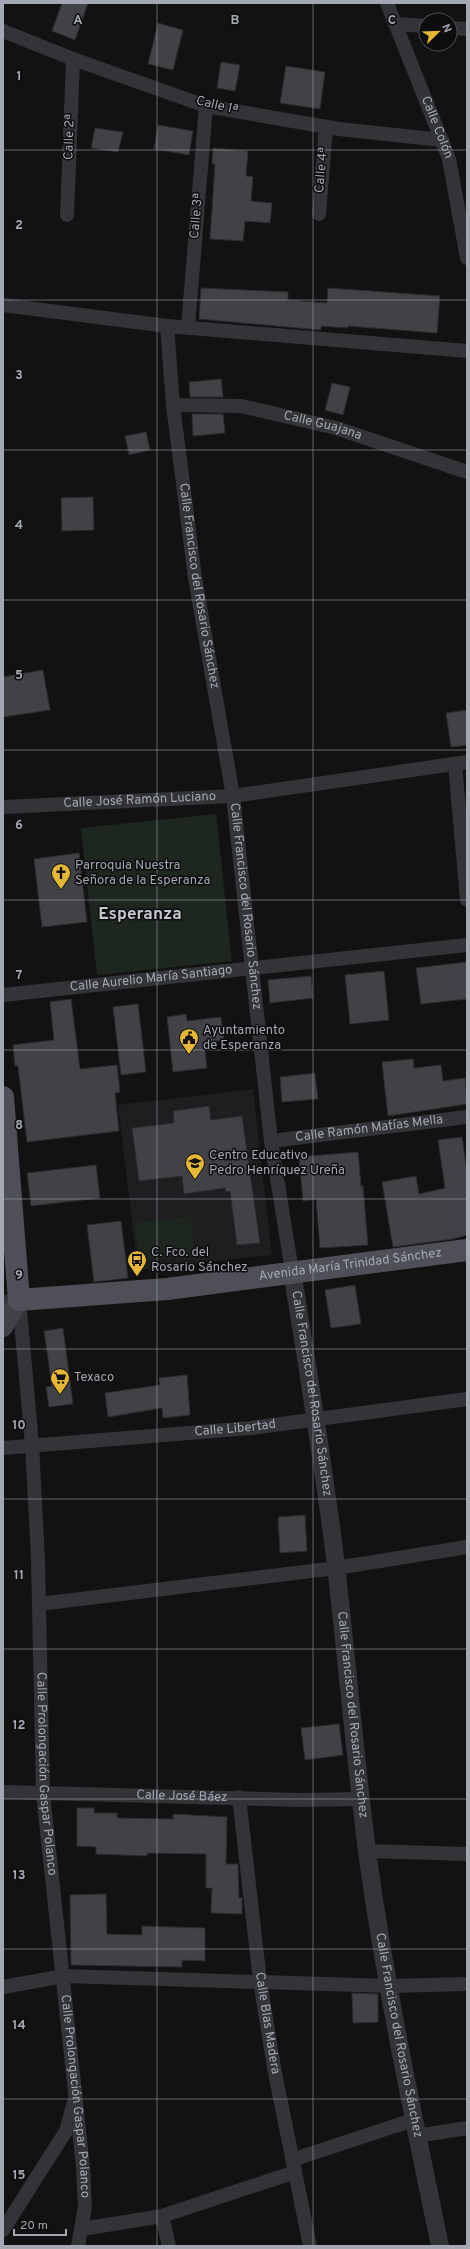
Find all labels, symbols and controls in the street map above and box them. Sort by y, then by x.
north arrow [418,12,458,52]
text: A [73,13,83,29]
text: B [231,13,240,29]
text: C [388,13,396,29]
text: N [438,22,454,35]
text: 1 [16,69,22,85]
street label: Calle 1ª [194,93,240,119]
street label: Calle Colón [417,94,456,161]
street label: Calle 2ª [61,114,79,160]
street label: Calle 4ª [312,146,332,194]
street label: Calle 3ª [187,192,207,240]
text: 2 [15,218,23,234]
text: 3 [15,368,23,384]
street label: Calle Guajana [282,408,364,444]
street label: Calle Francisco del Rosario Sánchez [175,482,222,690]
text: 4 [15,518,23,534]
text: 5 [15,668,23,684]
street label: Calle José Ramón Luciano [63,789,217,812]
street label: Calle Francisco del Rosario Sánchez [226,802,265,1011]
text: 6 [15,818,23,834]
place label: Parroquia Nuestra Señora de la Esperanza [75,858,210,889]
church icon: Parroquia Nuestra Señora de la Esperanza [50,862,72,890]
district label: Esperanza [98,904,182,926]
street label: Calle Aurelio María Santiago [69,962,233,996]
text: 7 [16,968,23,984]
place label: Ayuntamiento de Esperanza [203,1023,285,1054]
public building icon: Ayuntamiento de Esperanza [178,1027,200,1055]
street label: Calle Ramón Matías Mella [295,1112,444,1146]
text: 8 [15,1118,23,1134]
place label: Centro Educativo Pedro Henríquez Ureña [209,1148,345,1179]
school or university icon: Centro Educativo Pedro Henríquez Ureña [184,1152,206,1180]
place label: C. Fco. del Rosario Sánchez [151,1245,248,1276]
street label: Avenida María Trinidad Sánchez [258,1245,443,1285]
bus stop icon: C. Fco. del Rosario Sánchez [126,1249,148,1277]
text: 9 [15,1268,23,1284]
street label: Calle Francisco del Rosario Sánchez [287,1289,335,1497]
supermarket icon: Texaco [49,1367,71,1395]
place label: Texaco [74,1370,114,1386]
street label: Calle Libertad [194,1417,277,1441]
text: 10 [12,1418,26,1434]
text: 11 [14,1568,24,1584]
street label: Calle Francisco del Rosario Sánchez [333,1611,371,1819]
street label: Calle Prolongación Gaspar Polanco [32,1672,60,1877]
text: 12 [12,1718,26,1734]
street label: Calle José Báez [136,1788,228,1806]
text: 13 [13,1868,26,1884]
street label: Calle Francisco del Rosario Sánchez [371,1932,425,2139]
street label: Calle Blas Madera [251,1971,283,2076]
street label: Calle Prolongación Gaspar Polanco [57,1994,93,2198]
text: 14 [12,2018,26,2034]
text: 15 [12,2168,26,2184]
scale bar [14,2211,66,2237]
text: 20 m [20,2218,48,2234]

